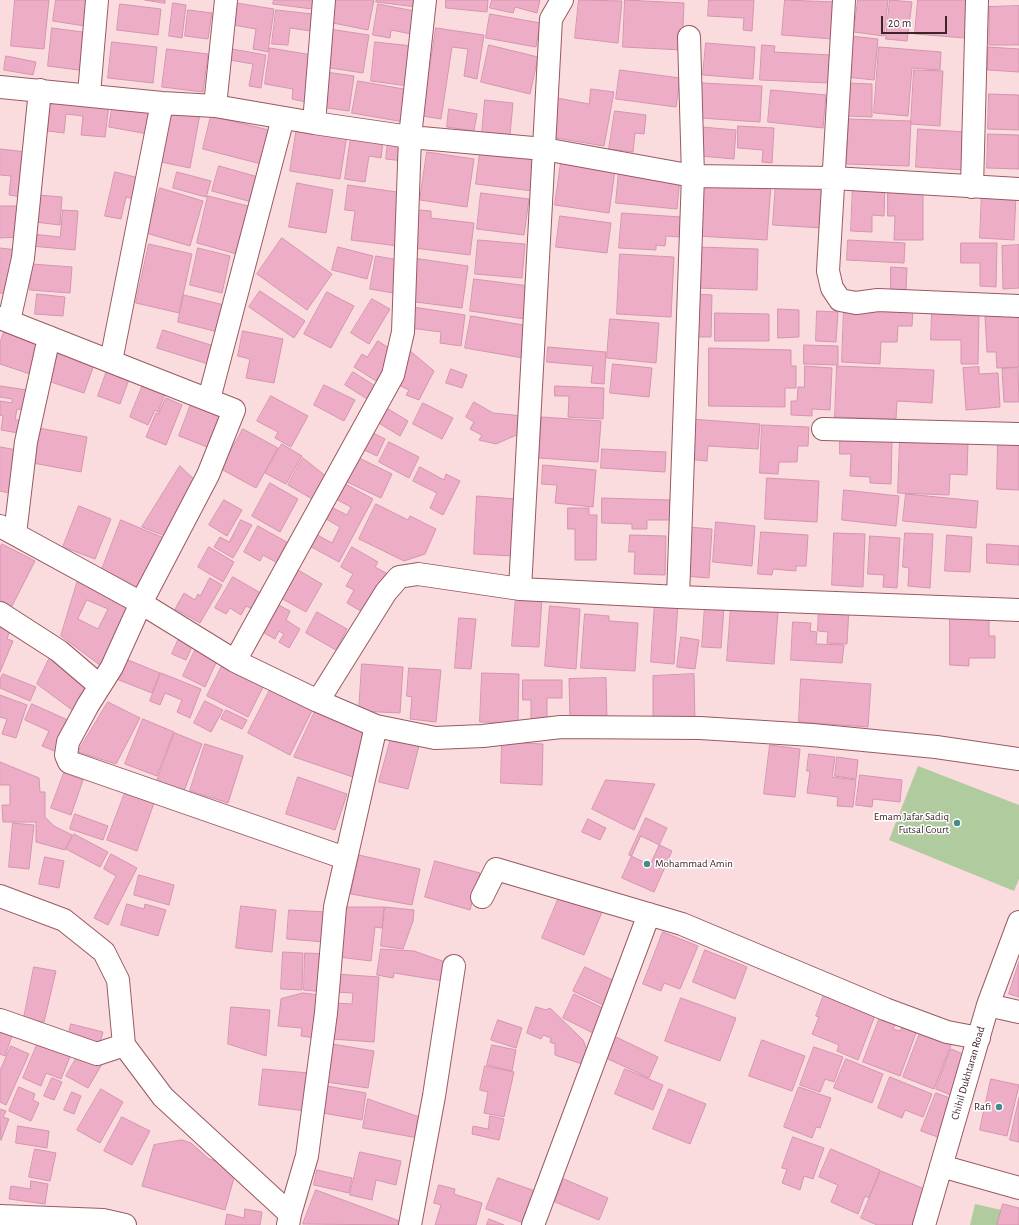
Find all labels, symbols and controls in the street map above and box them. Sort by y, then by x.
scale bar [883,8,949,34]
text: 20 m [888,17,911,29]
place label: Emam Jafar Sadiq Futsal Court [874,810,949,836]
marker: Emam Jafar Sadiq Futsal Court [952,818,962,828]
place label: Mohammad Amin [655,857,733,871]
marker: Mohammad Amin [642,859,652,869]
street label: Chihil Dukhtaran Road [948,1025,988,1121]
place label: Rafi [974,1100,991,1114]
marker: Rafi [994,1102,1004,1112]

